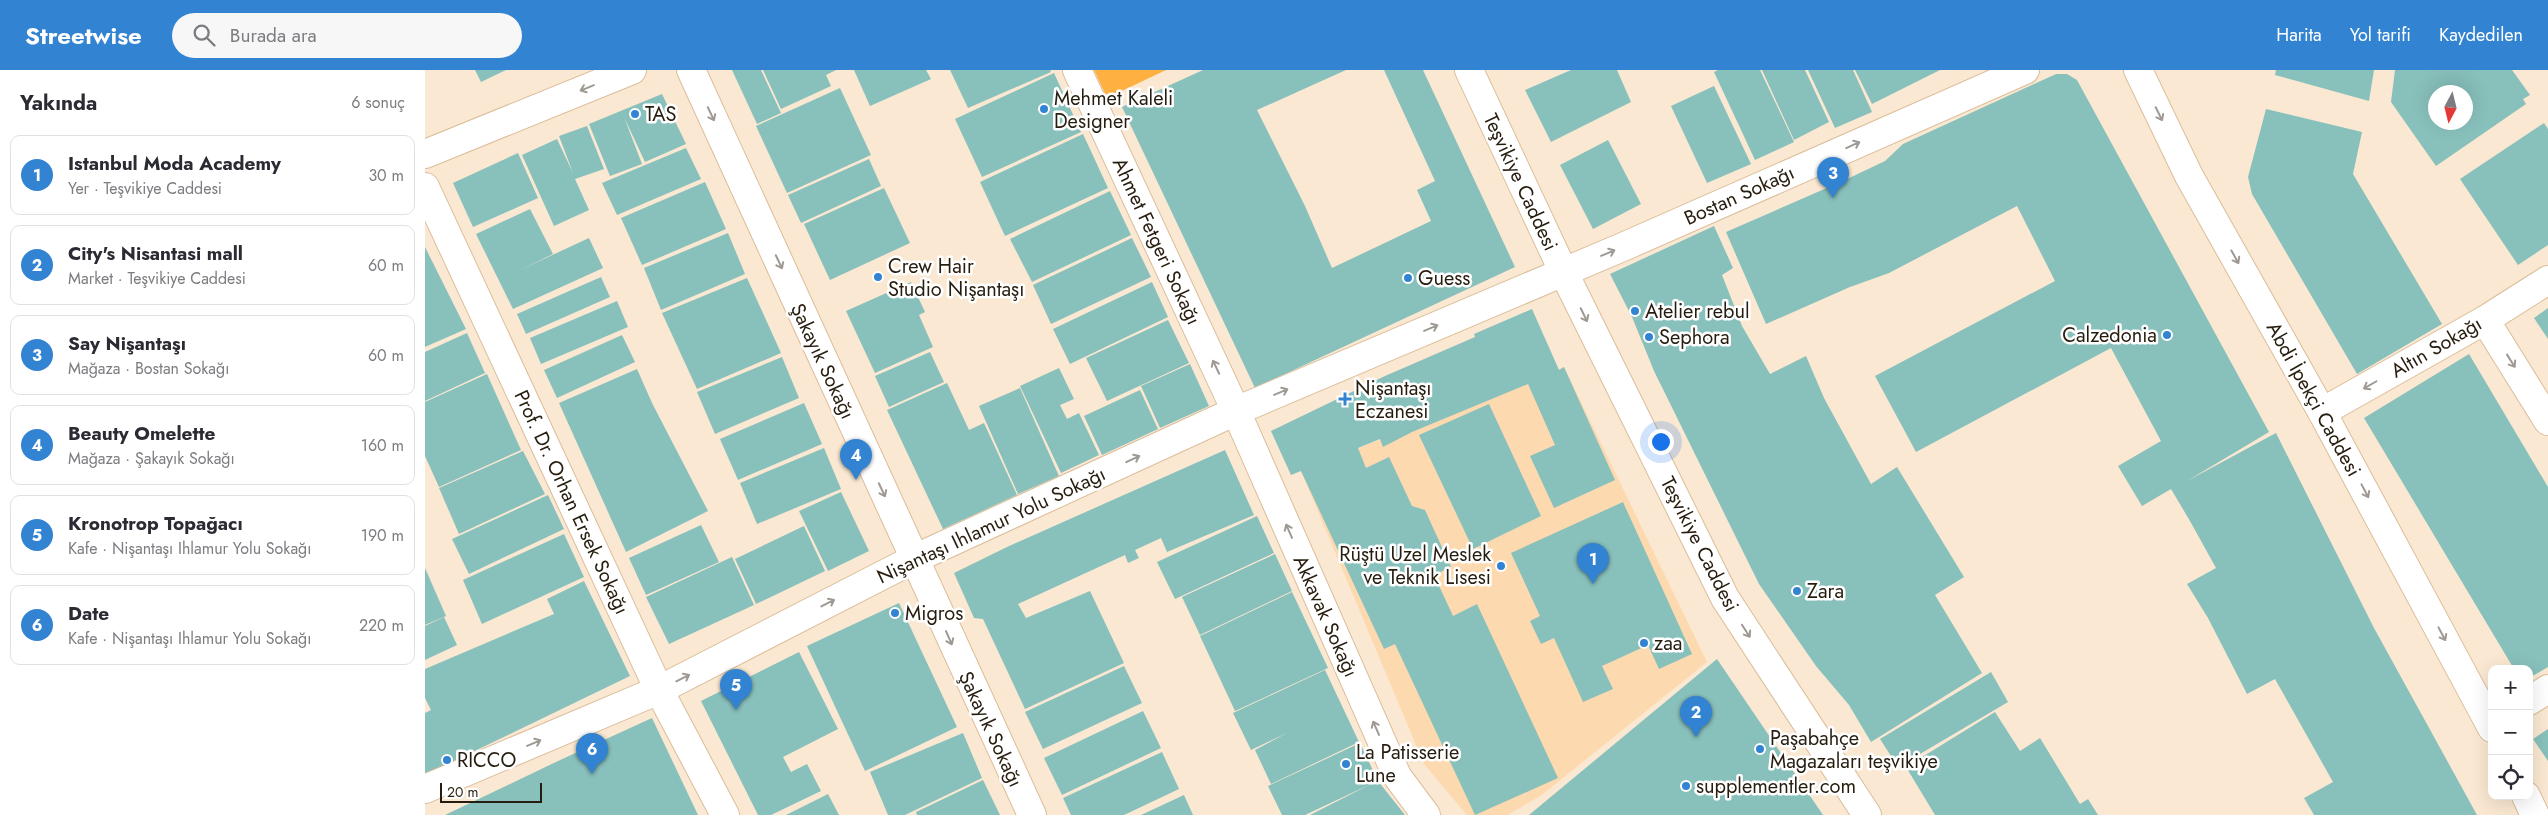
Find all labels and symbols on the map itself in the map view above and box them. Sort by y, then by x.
one-way arrow [580,84,595,94]
place label: Mehmet Kaleli Designer [1054,84,1173,136]
north arrow [2428,85,2473,130]
place label: TAS [645,100,676,129]
marker: Mehmet Kaleli Designer [1038,103,1050,115]
one-way arrow [707,106,716,121]
one-way arrow [2155,106,2164,121]
marker: TAS [629,108,641,120]
street label: Teşvikiye Caddesi [1476,109,1565,255]
one-way arrow [1845,140,1860,150]
street label: Ahmet Fetgeri Sokağı [1105,153,1208,330]
pin: 3 [1817,157,1849,198]
street label: Bostan Sokağı [1679,158,1799,233]
one-way arrow [1600,247,1615,257]
one-way arrow [2230,250,2240,265]
place label: Crew Hair Studio Nişantaşı [888,252,1024,304]
one-way arrow [774,254,784,269]
place label: Guess [1418,264,1470,293]
marker: Crew Hair Studio Nişantaşı [872,271,884,283]
marker: Guess [1402,272,1414,284]
place label: Atelier rebul [1645,297,1750,326]
street label: Şakayık Sokağı [783,299,862,424]
marker: Atelier rebul [1629,305,1641,317]
one-way arrow [1580,307,1590,322]
street label: Altın Sokağı [2385,310,2487,385]
street label: Abdi İpekçi Caddesi [2259,317,2368,482]
place label: Calzedonia [2062,321,2157,350]
one-way arrow [1423,323,1438,333]
place label: Sephora [1659,323,1730,352]
marker: Calzedonia [2161,329,2173,341]
marker: Sephora [1643,331,1655,343]
one-way arrow [2505,354,2516,368]
one-way arrow [1211,360,1220,375]
place label: Nişantaşı Eczanesi [1355,374,1432,426]
one-way arrow [2364,380,2378,390]
street label: Prof. Dr. Orhan Ersek Sokağı [507,385,636,619]
one-way arrow [1273,387,1288,397]
marker: Nişantaşı Eczanesi [1339,393,1351,405]
your location [1648,429,1674,455]
pin: 4 [840,439,872,480]
one-way arrow [1125,454,1140,463]
street label: Nişantaşı Ihlamur Yolu Sokağı [872,460,1110,591]
street label: Teşvikiye Caddesi [1653,472,1746,617]
one-way arrow [878,482,888,497]
one-way arrow [2360,484,2370,499]
one-way arrow [1284,524,1294,539]
place label: Rüştü Uzel Meslek ve Teknik Lisesi [1339,540,1491,592]
pin: 1 [1577,543,1609,584]
street label: Akkavak Sokağı [1286,551,1365,682]
marker: Rüştü Uzel Meslek ve Teknik Lisesi [1495,560,1507,572]
place label: Zara [1807,577,1844,606]
marker: Zara [1791,585,1803,597]
one-way arrow [820,598,835,608]
place label: Migros [905,599,963,628]
marker: Migros [889,607,901,619]
one-way arrow [1742,623,1752,637]
one-way arrow [2437,627,2447,642]
place label: zaa [1654,629,1682,658]
one-way arrow [945,630,955,645]
marker: zaa [1638,637,1650,649]
street label: Şakayık Sokağı [951,667,1030,792]
pin: 5 [720,669,752,710]
one-way arrow [675,673,690,682]
pin: 2 [1680,696,1712,737]
one-way arrow [1370,721,1380,736]
place label: Paşabahçe Magazaları teşvikiye [1770,724,1938,776]
pin: 6 [576,733,608,774]
one-way arrow [526,737,541,747]
place label: La Patisserie Lune [1356,738,1459,790]
marker: Paşabahçe Magazaları teşvikiye [1754,743,1766,755]
place label: RICCO [457,746,516,775]
marker: RICCO [441,754,453,766]
marker: La Patisserie Lune [1340,758,1352,770]
place label: supplementler.com [1696,772,1856,801]
scale bar [440,780,543,803]
marker: supplementler.com [1680,780,1692,792]

